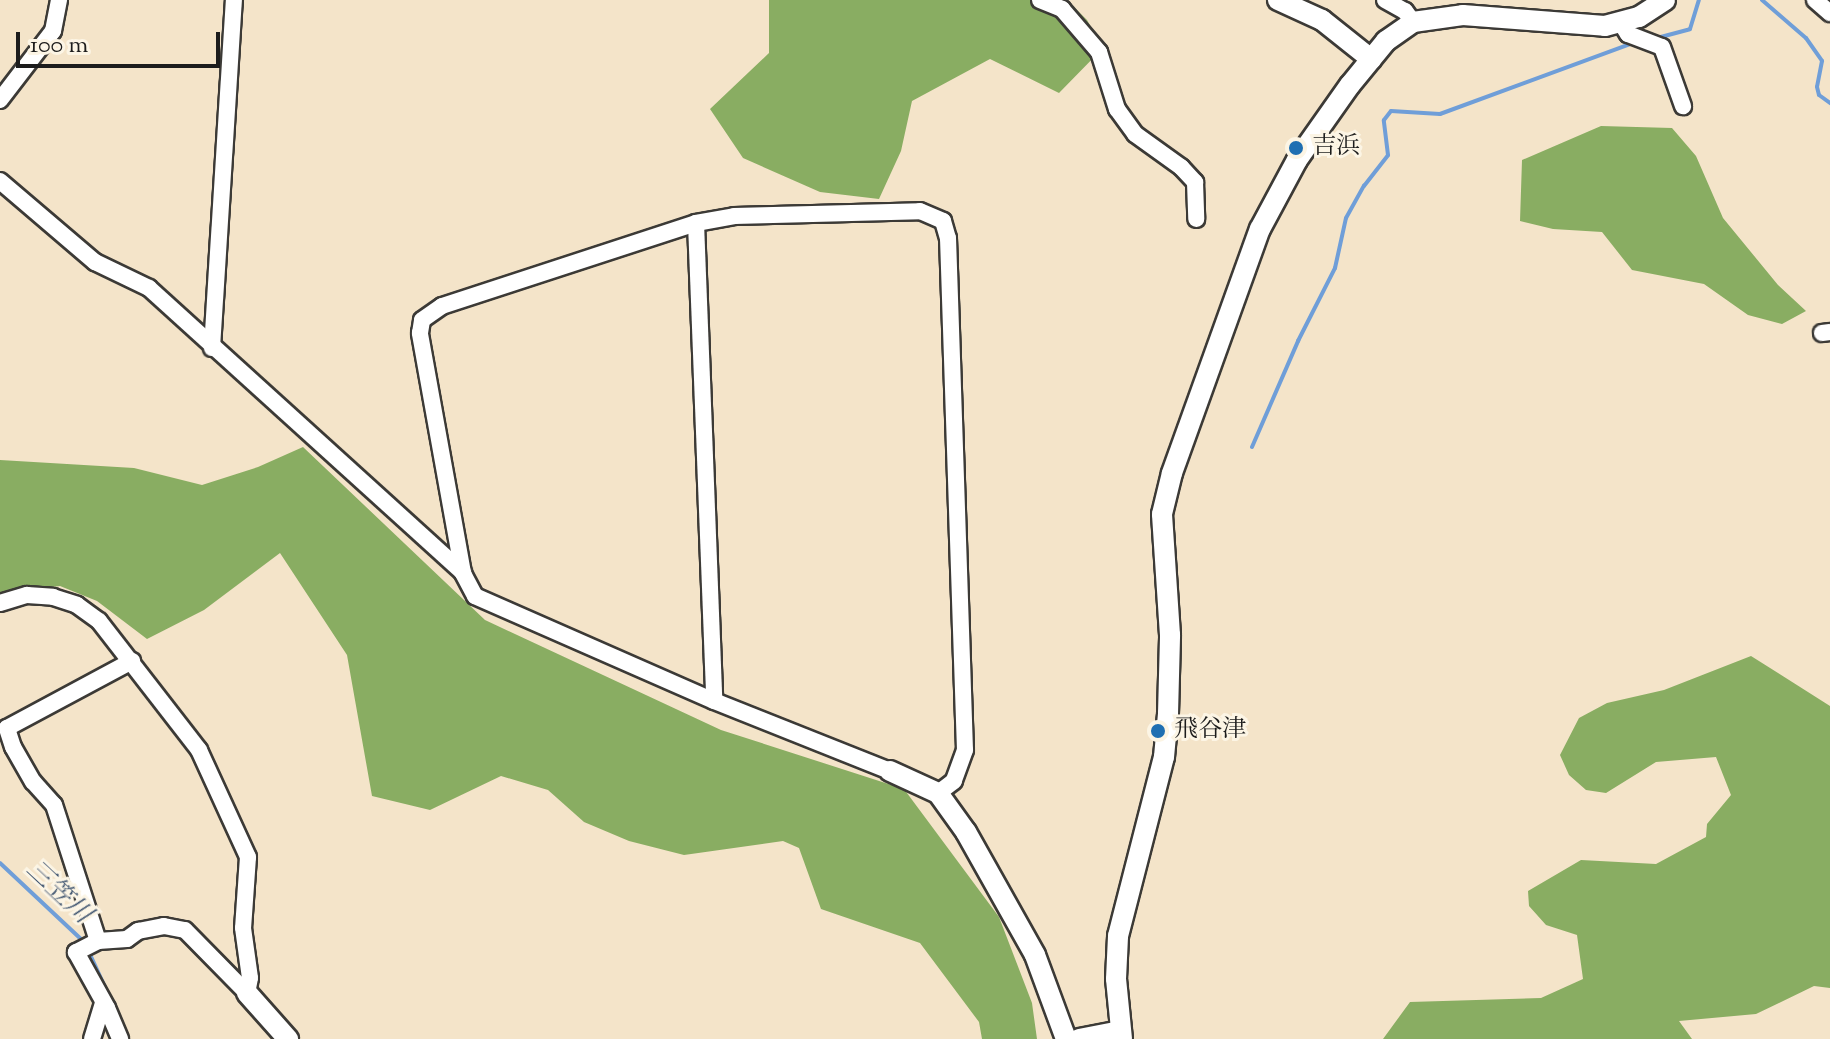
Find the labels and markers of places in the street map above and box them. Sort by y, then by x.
place label: 吉浜 [1312,134,1360,162]
marker: 吉浜 [1287,139,1305,157]
place label: 飛谷津 [1174,717,1246,745]
marker: 飛谷津 [1149,722,1167,740]

